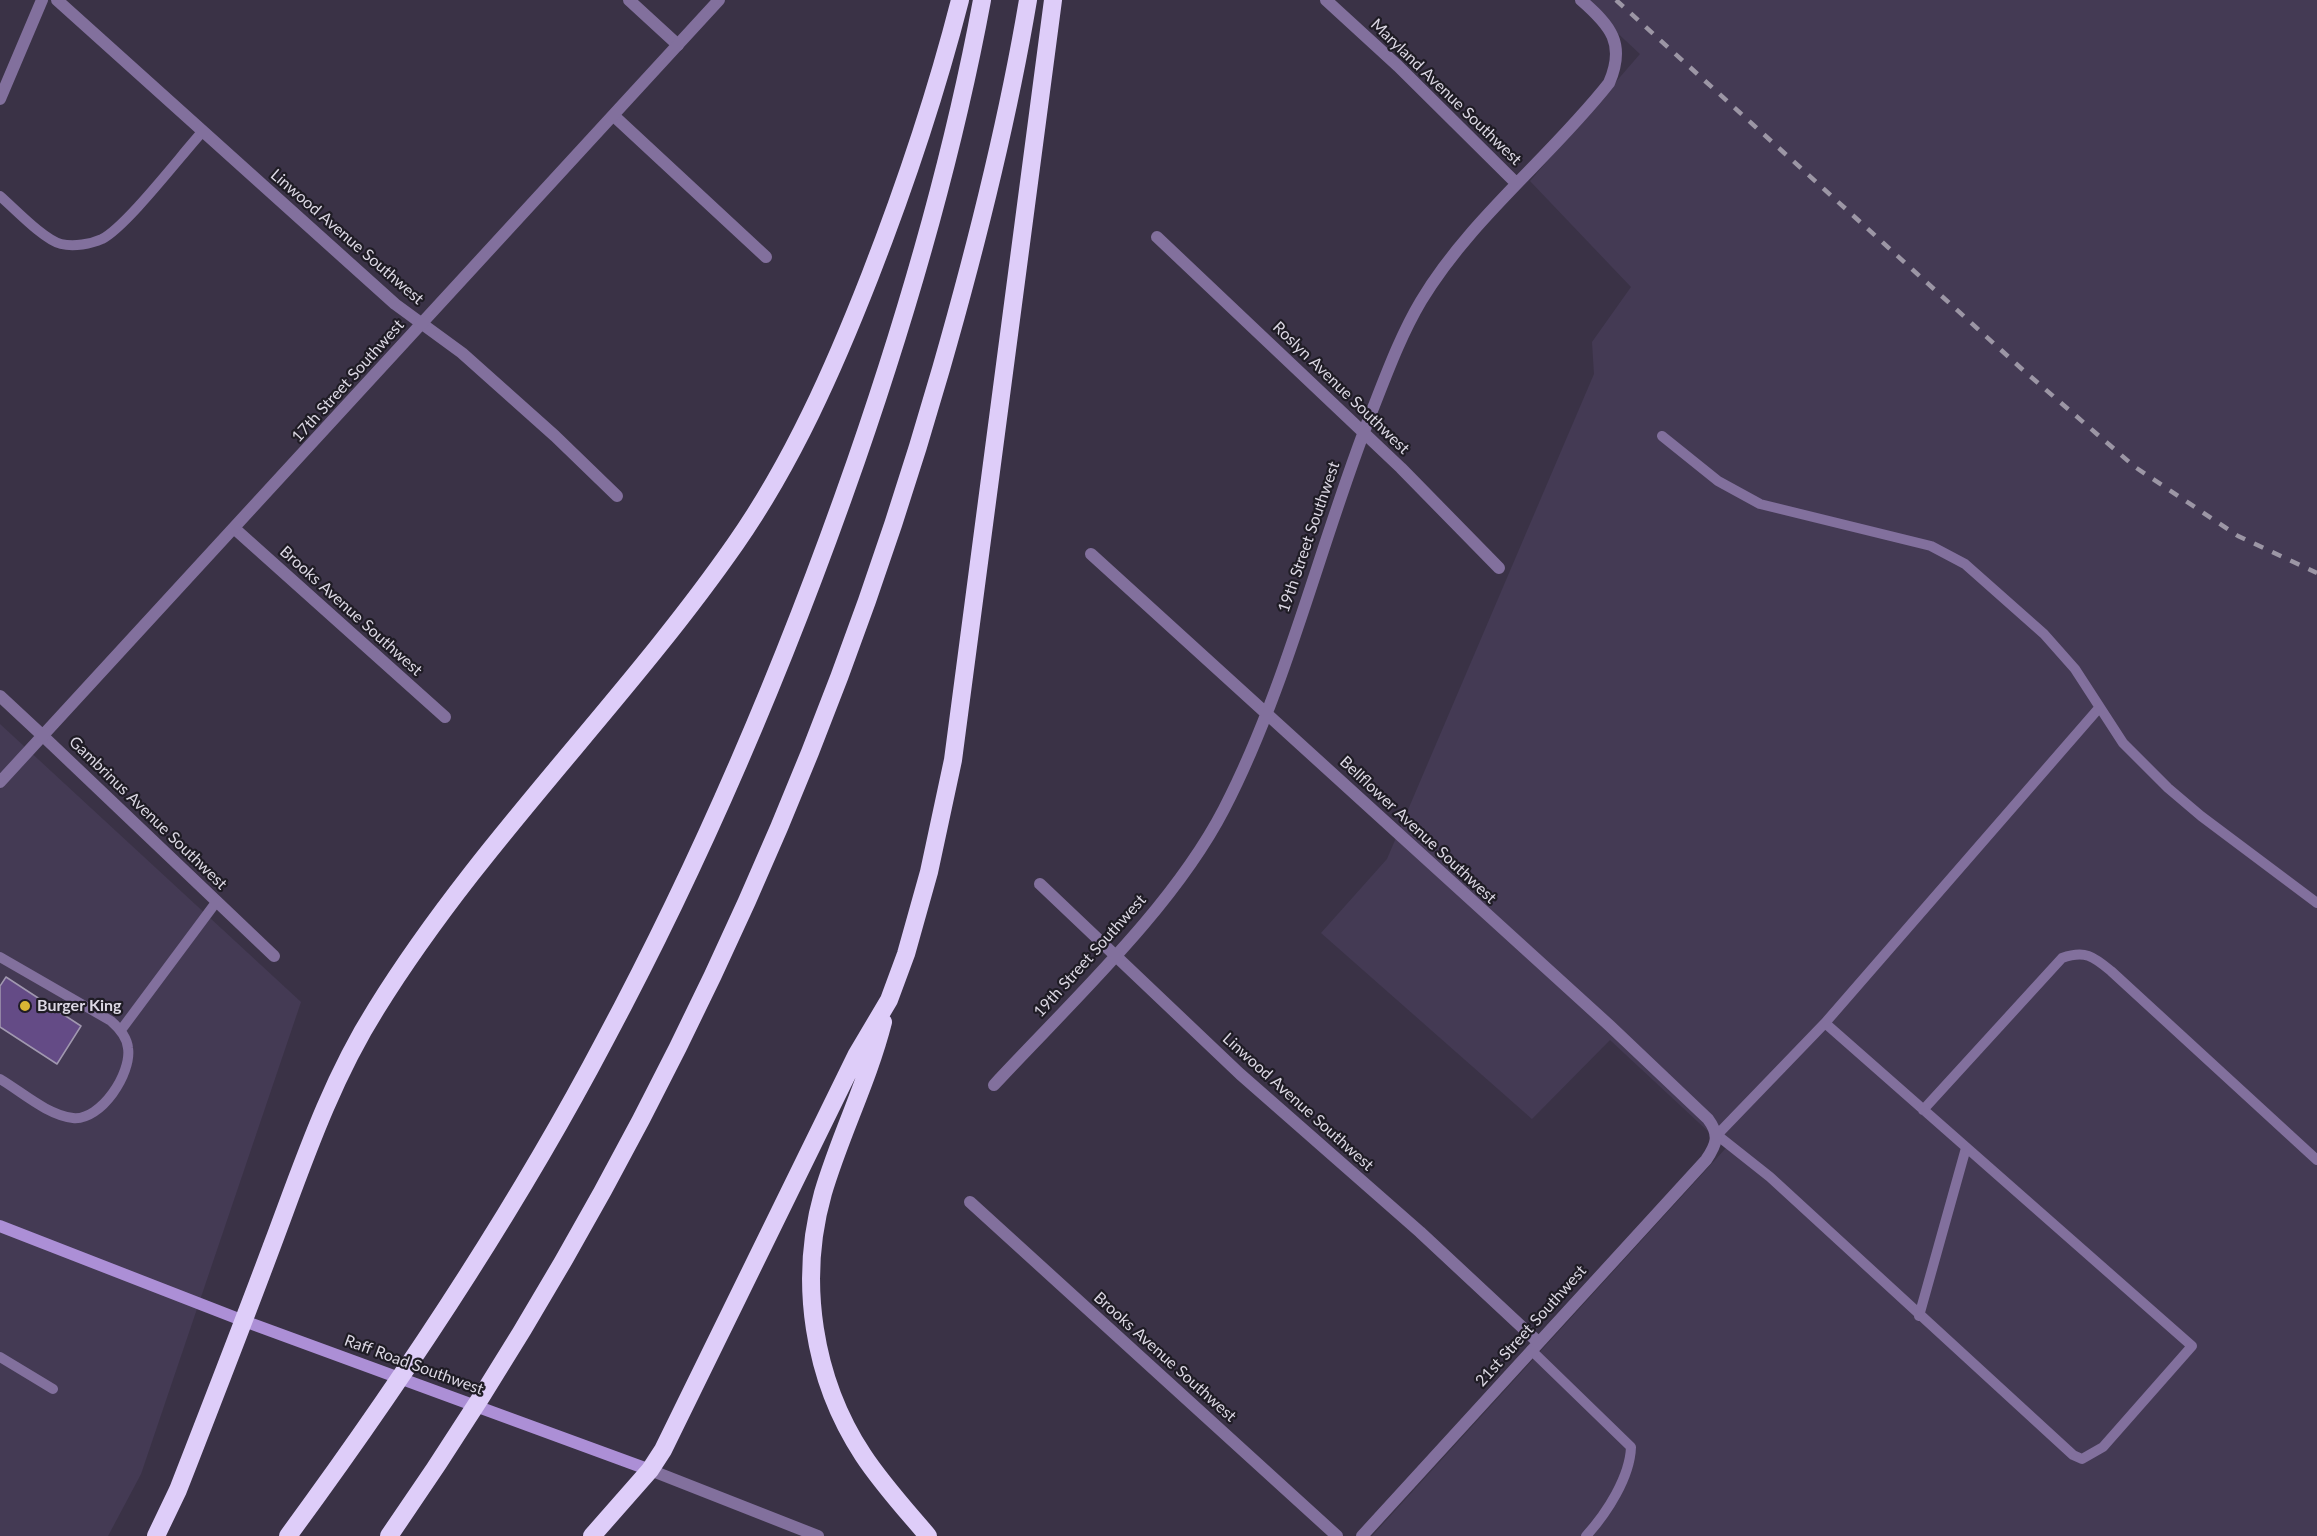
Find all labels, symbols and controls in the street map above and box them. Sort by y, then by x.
street label: Maryland Avenue Southwest [1367,15,1525,169]
street label: Linwood Avenue Southwest [267,165,427,309]
street label: 17th Street Southwest [288,316,408,446]
street label: Roslyn Avenue Southwest [1269,318,1413,458]
street label: 19th Street Southwest [1274,459,1344,615]
street label: Brooks Avenue Southwest [276,542,426,680]
street label: Gambrinus Avenue Southwest [65,732,231,894]
street label: Bellflower Avenue Southwest [1336,752,1500,908]
street label: 19th Street Southwest [1030,891,1150,1021]
place label: Burger King [37,996,122,1016]
marker: Burger King [18,999,32,1013]
street label: Linwood Avenue Southwest [1219,1029,1377,1175]
street label: 21st Street Southwest [1472,1261,1590,1391]
street label: Brooks Avenue Southwest [1090,1288,1240,1426]
street label: Raff Road Southwest [342,1331,486,1399]

